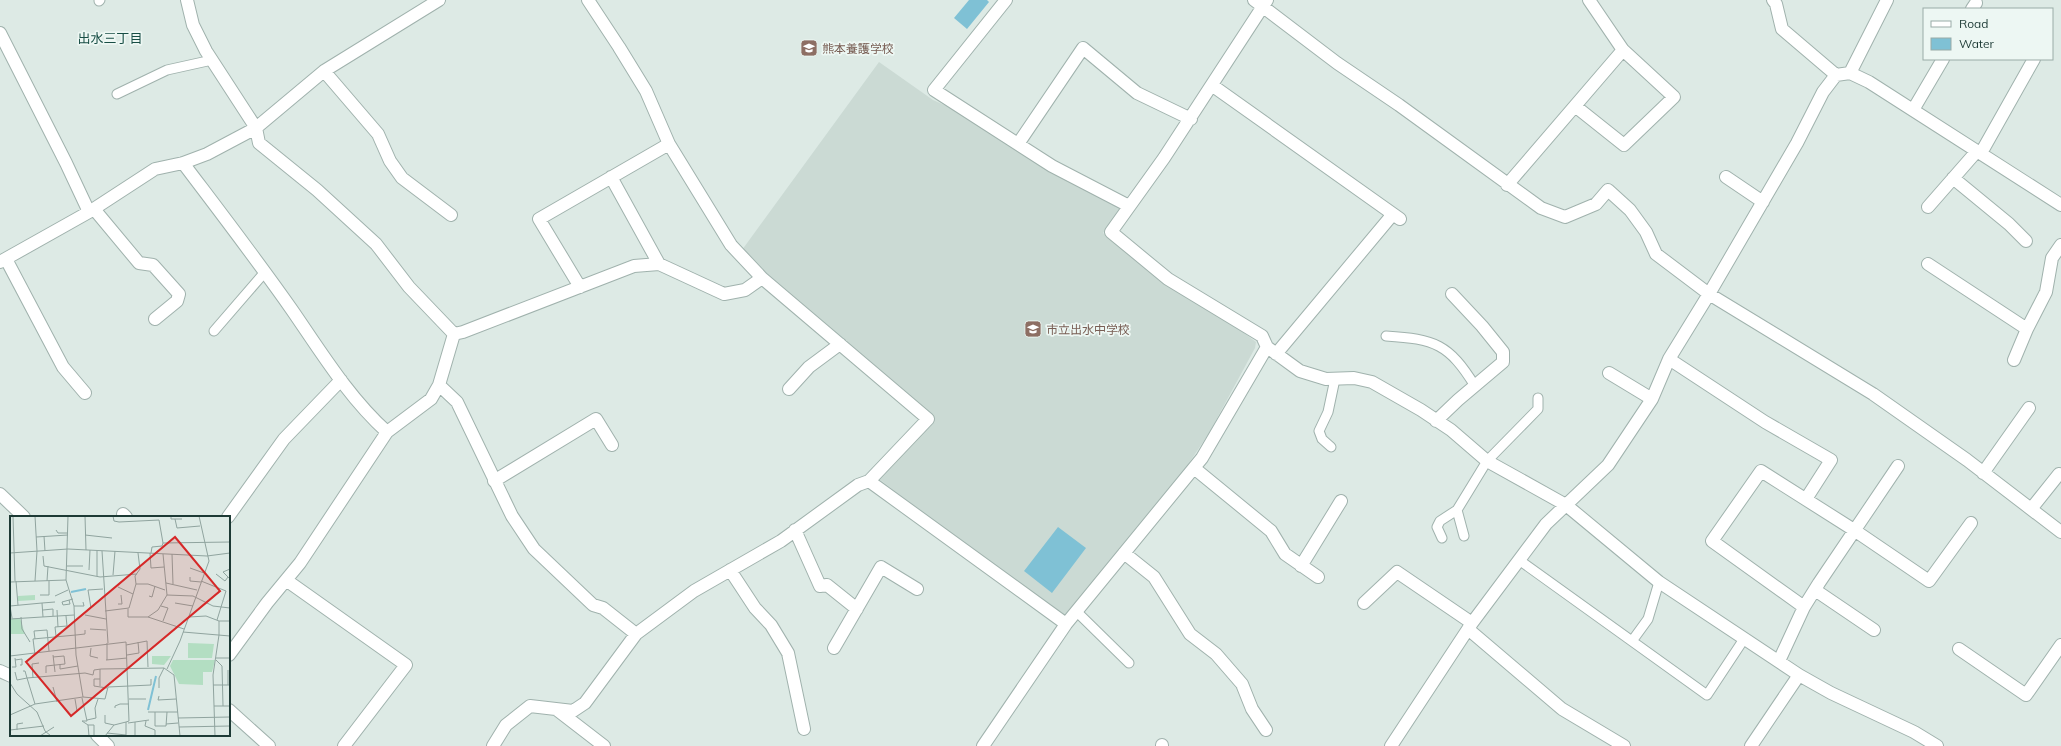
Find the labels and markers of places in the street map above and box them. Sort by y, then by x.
school or university icon: 熊本養護学校 [799,38,819,58]
place label: 熊本養護学校 [822,41,894,56]
school or university icon: 市立出水中学校 [1023,319,1043,339]
place label: 市立出水中学校 [1046,322,1130,337]

